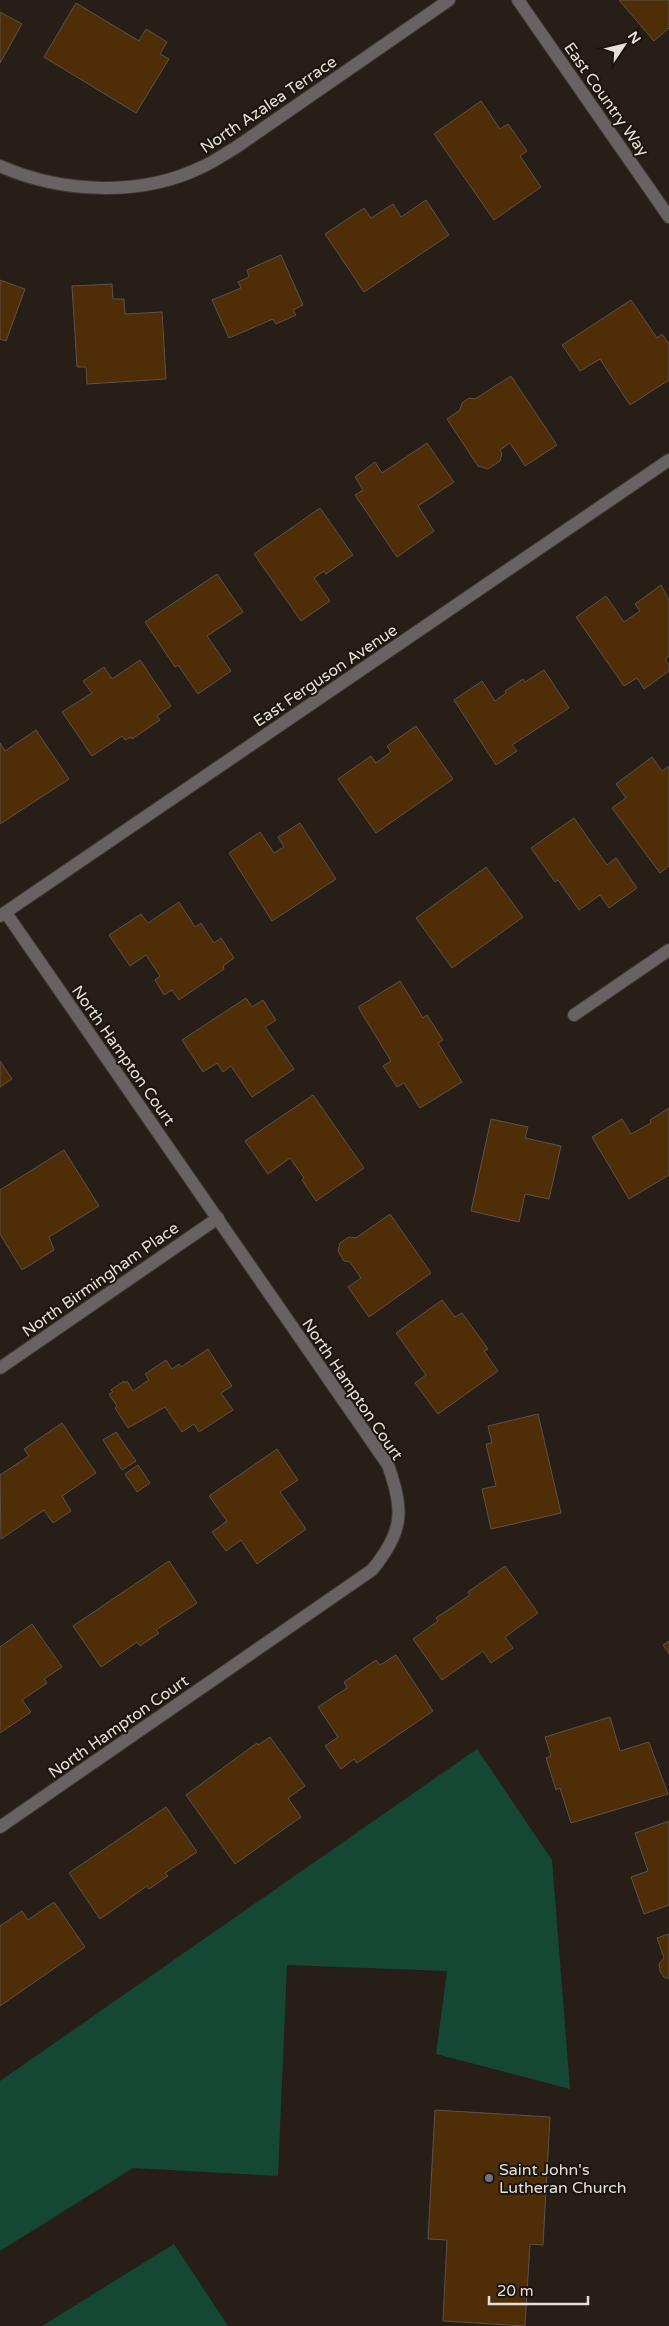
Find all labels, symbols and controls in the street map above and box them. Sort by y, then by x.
north arrow [599,20,649,70]
text: N [624,28,644,47]
street label: East Country Way [559,39,653,161]
street label: North Azalea Terrace [197,52,341,158]
street label: East Ferguson Avenue [250,620,401,731]
street label: North Hampton Court [67,982,179,1130]
street label: North Birmingham Place [18,1218,183,1342]
street label: North Hampton Court [297,1315,407,1464]
street label: North Hampton Court [45,1671,193,1783]
place label: Saint John's Lutheran Church [499,2160,627,2198]
marker: Saint John's Lutheran Church [483,2172,495,2184]
scale bar [489,2274,588,2306]
text: 20 m [497,2282,534,2300]

